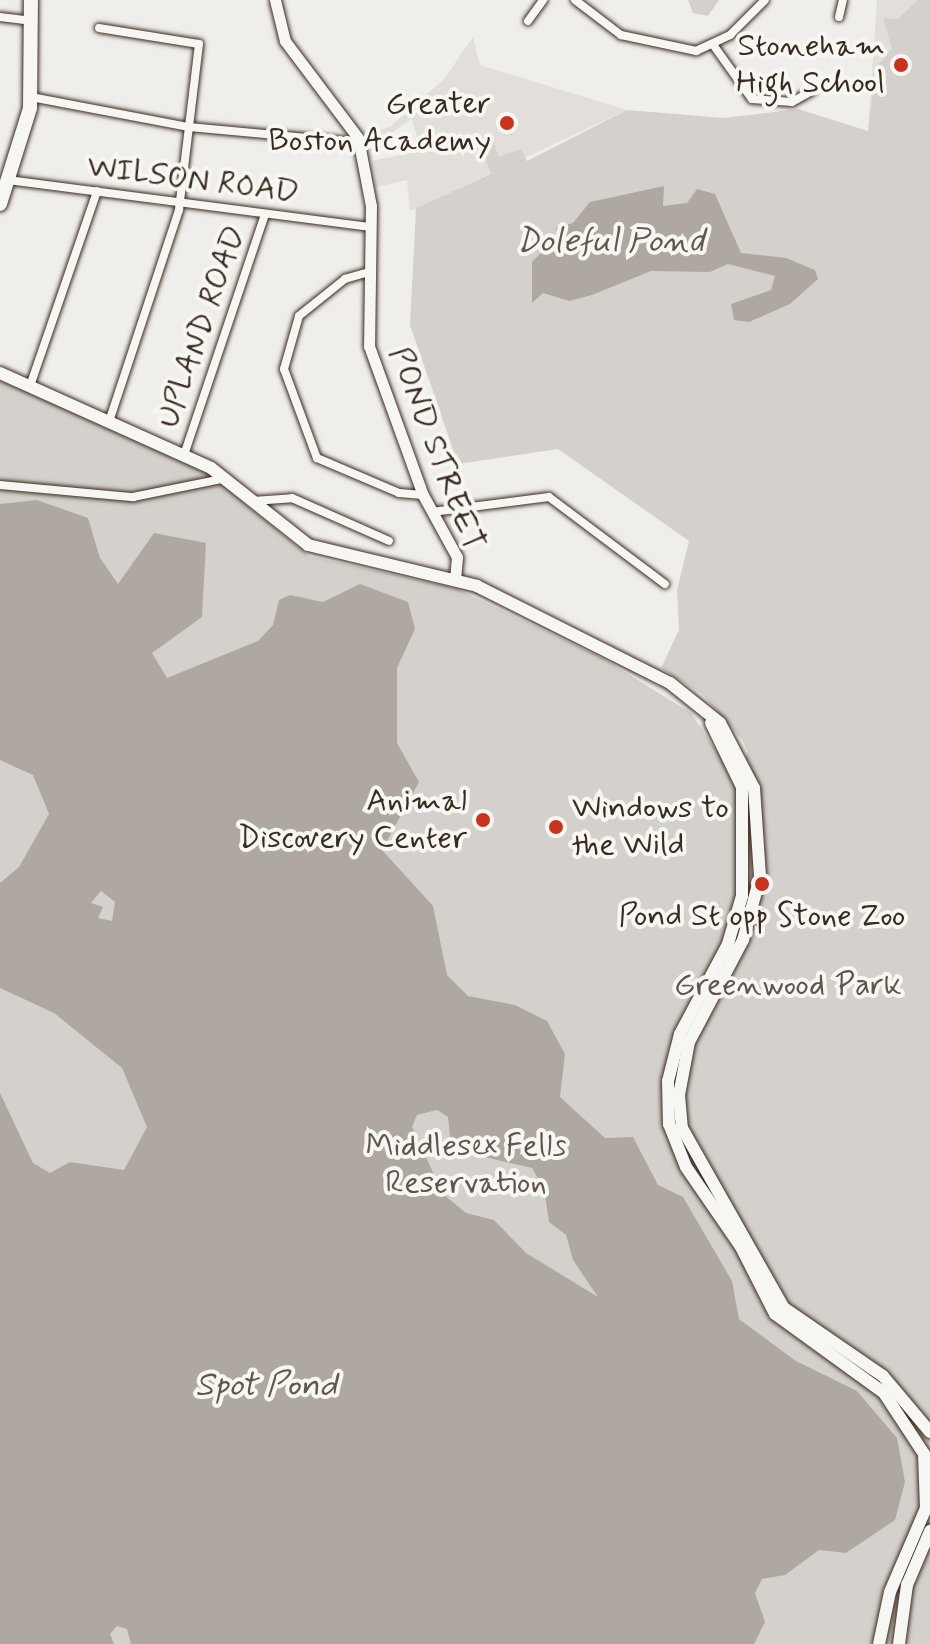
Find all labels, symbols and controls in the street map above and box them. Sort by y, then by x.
place label: Stoneham High School [736,28,885,103]
marker: Stoneham High School [892,56,910,74]
place label: Greater Boston Academy [267,86,491,161]
marker: Greater Boston Academy [498,114,516,132]
street label: WILSON ROAD [85,148,301,212]
street label: UPLAND ROAD [150,222,254,432]
water label: Doleful Pond [520,222,700,262]
street label: POND STREET [379,342,493,556]
place label: Animal Discovery Center [232,783,467,858]
place label: Windows to the Wild [572,790,733,865]
marker: Animal Discovery Center [474,811,492,829]
marker: Windows to the Wild [547,818,565,836]
marker: Pond St opp Stone Zoo [753,875,771,893]
place label: Pond St opp Stone Zoo [612,897,912,935]
park label: Greenwood Park [676,966,900,1004]
park label: Middlesex Fells Reservation [366,1128,566,1203]
water label: Spot Pond [197,1366,335,1406]

